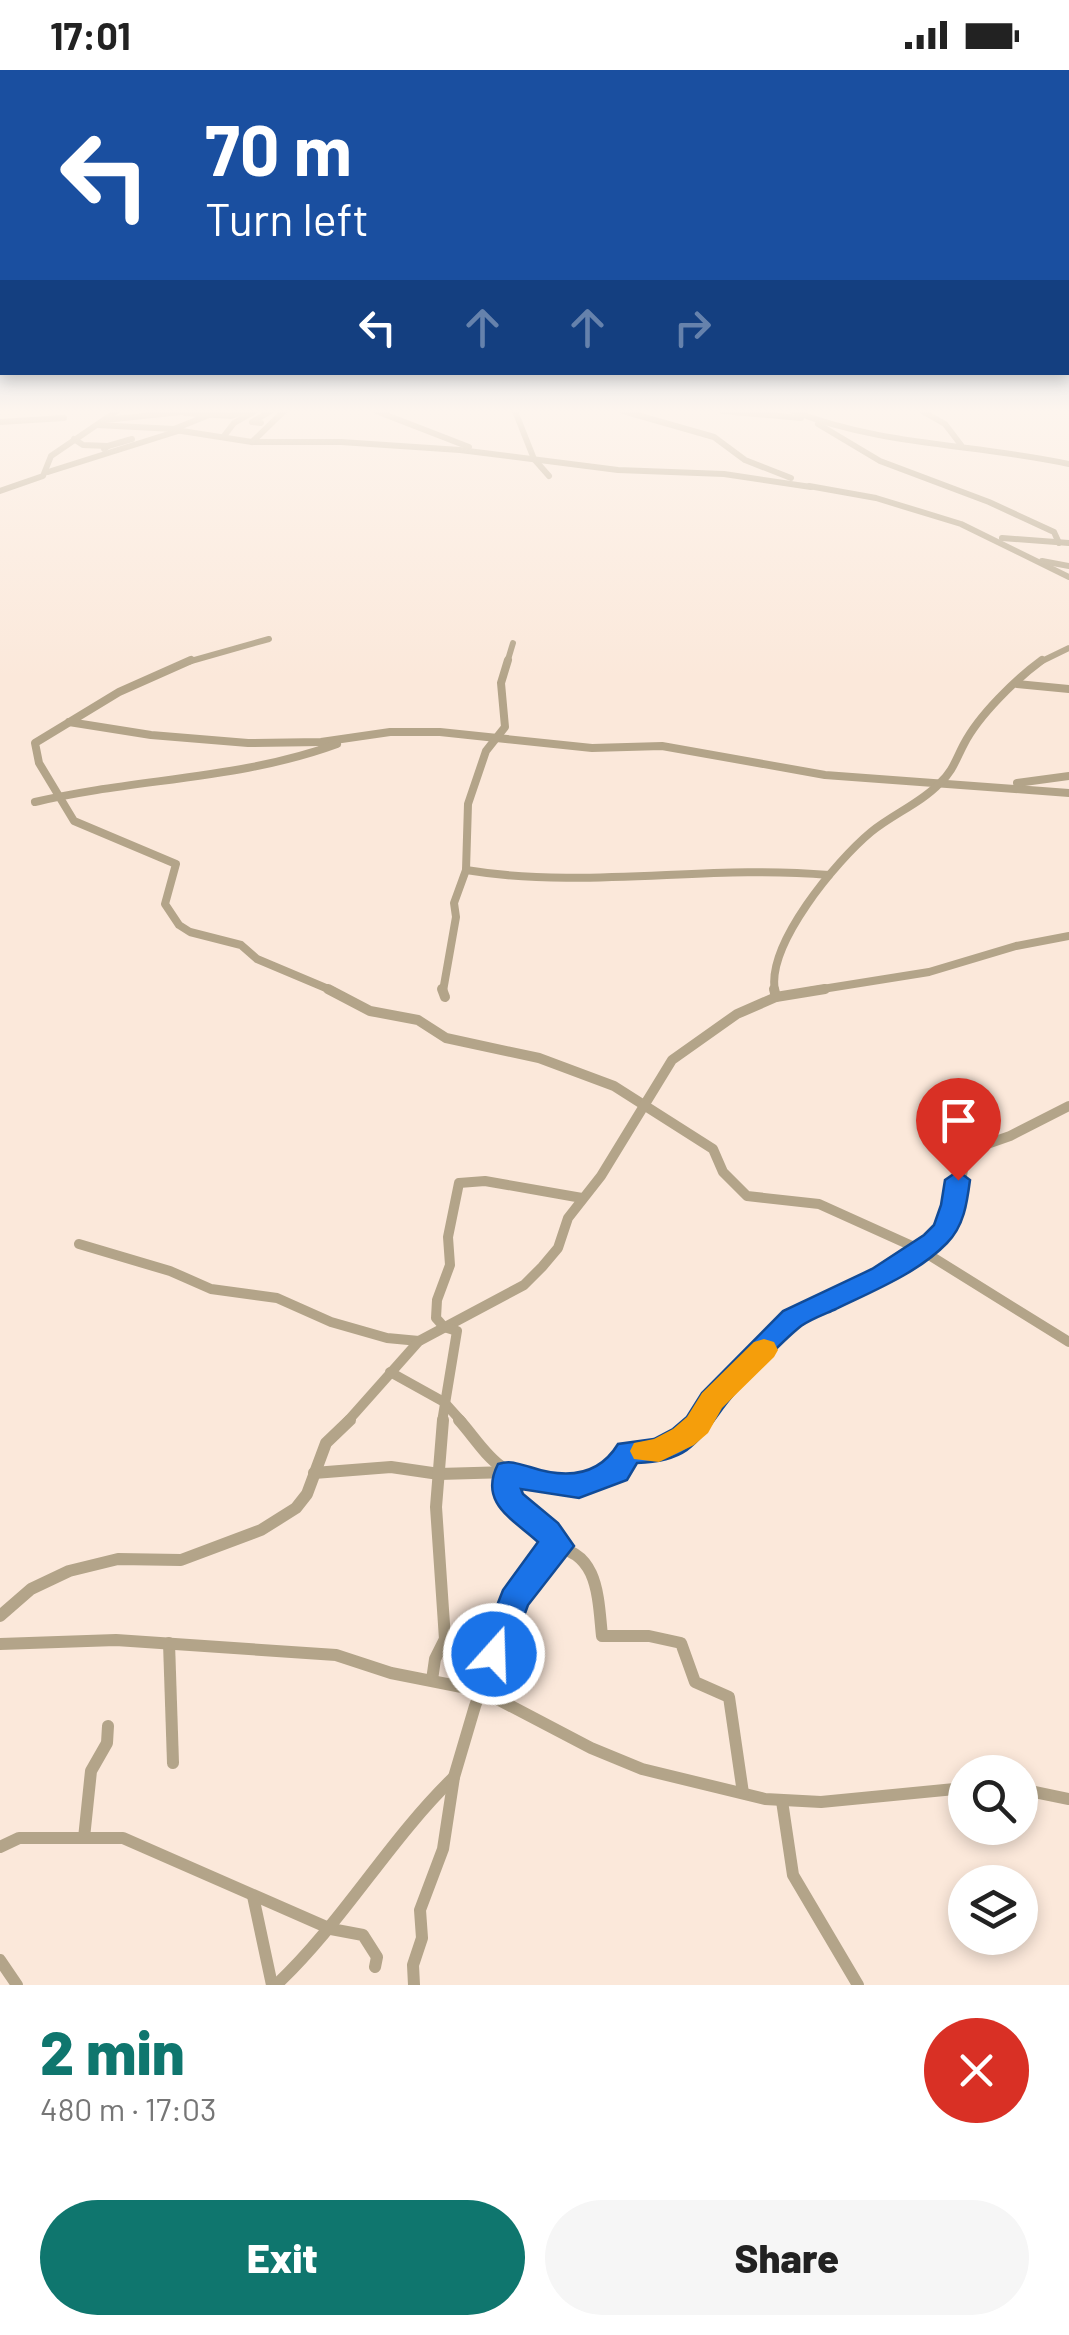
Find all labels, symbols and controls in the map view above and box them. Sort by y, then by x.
text: 17:01 [50,12,131,58]
text: 70 m [205,106,352,190]
icon: left [40,110,170,240]
text: Turn left [205,191,369,245]
icon: left [350,300,405,355]
icon: ahead [455,300,510,355]
icon: ahead [560,300,615,355]
icon: right [665,300,720,355]
pin [916,1078,1001,1181]
icon: arrive [931,1093,986,1148]
position arrow [442,1602,546,1706]
map controls [948,1755,1038,1955]
button: search [948,1755,1038,1845]
button: layers [948,1865,1038,1955]
text: 2 min [40,2015,185,2087]
button: close [924,2018,1029,2123]
text: 480 m · 17:03 [40,2089,217,2127]
button: Exit [40,2200,525,2315]
button: Share [545,2200,1029,2315]

